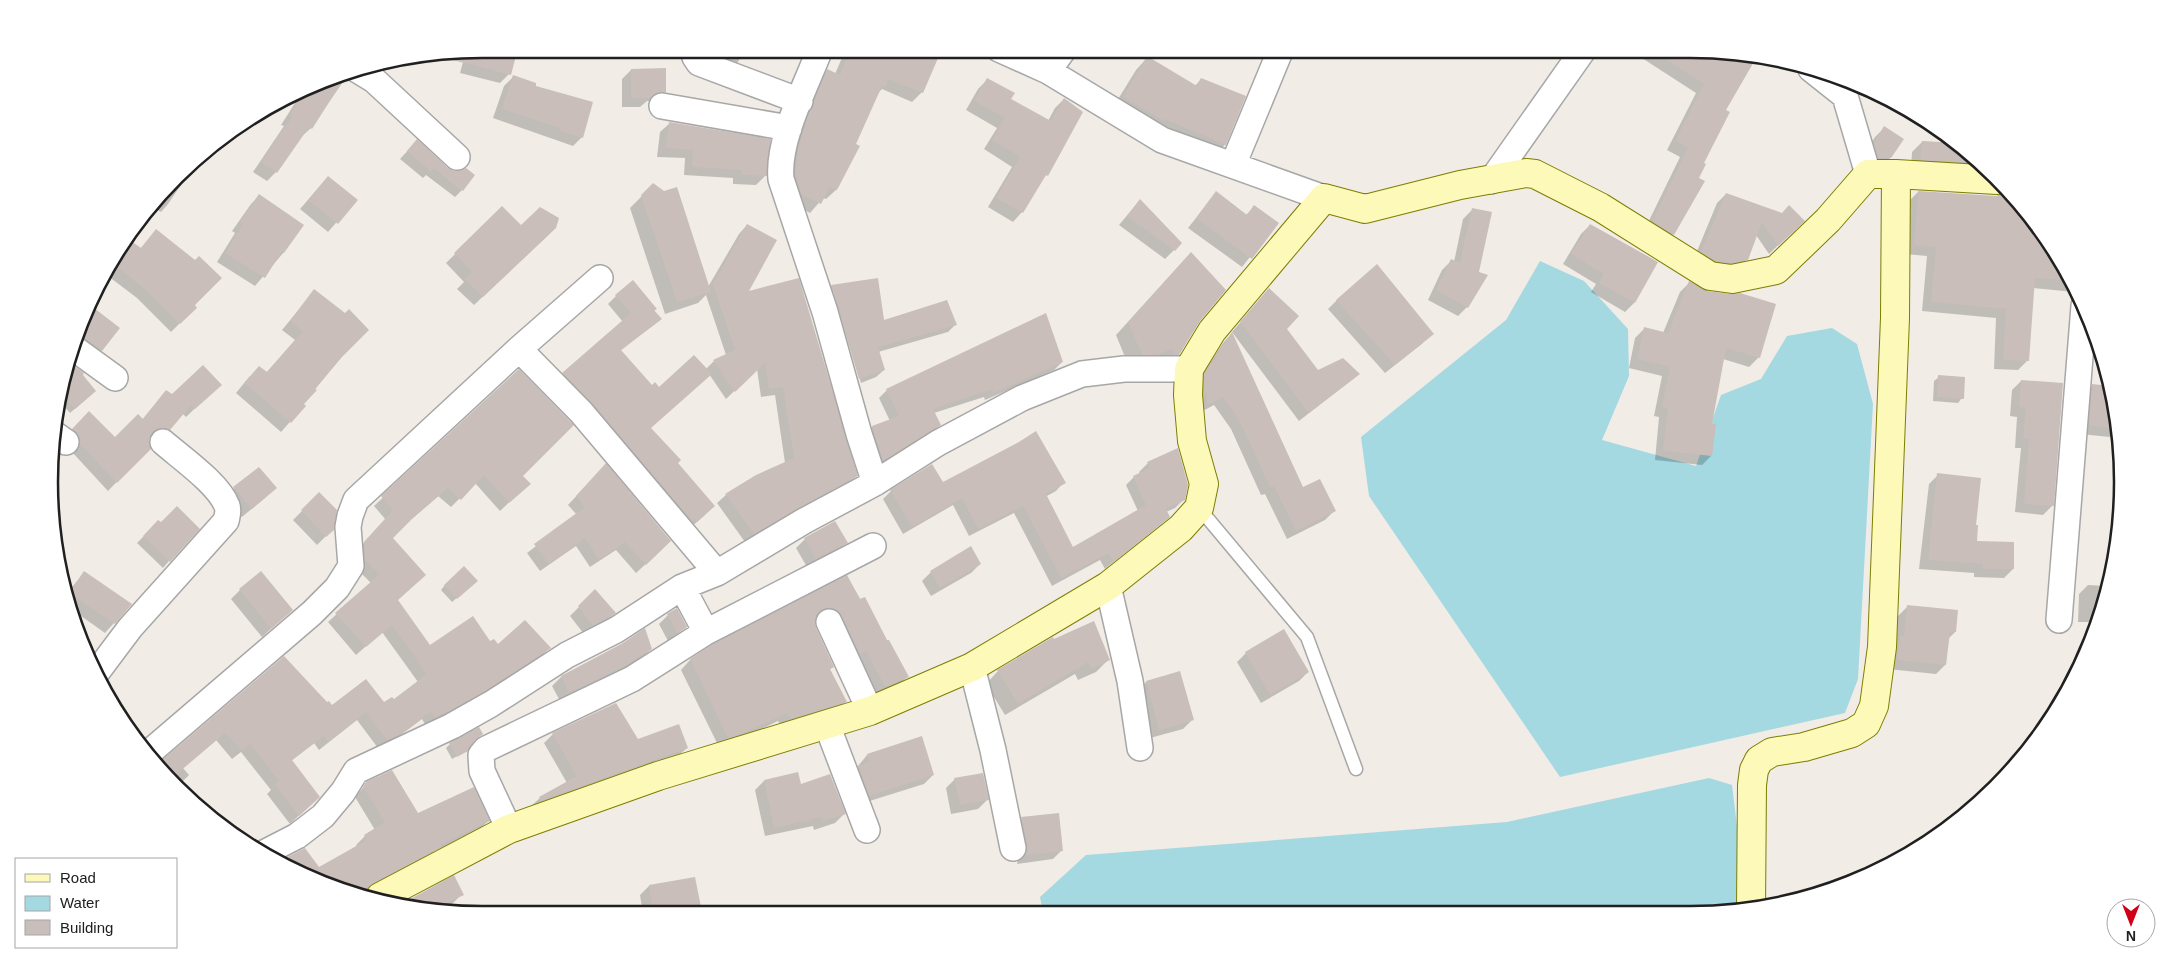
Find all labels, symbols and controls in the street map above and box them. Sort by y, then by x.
legend [15,858,178,948]
text: Road [60,869,96,886]
text: Water [60,894,99,911]
north arrow [2106,898,2156,948]
text: Building [60,919,113,936]
text: N [2126,928,2136,944]

